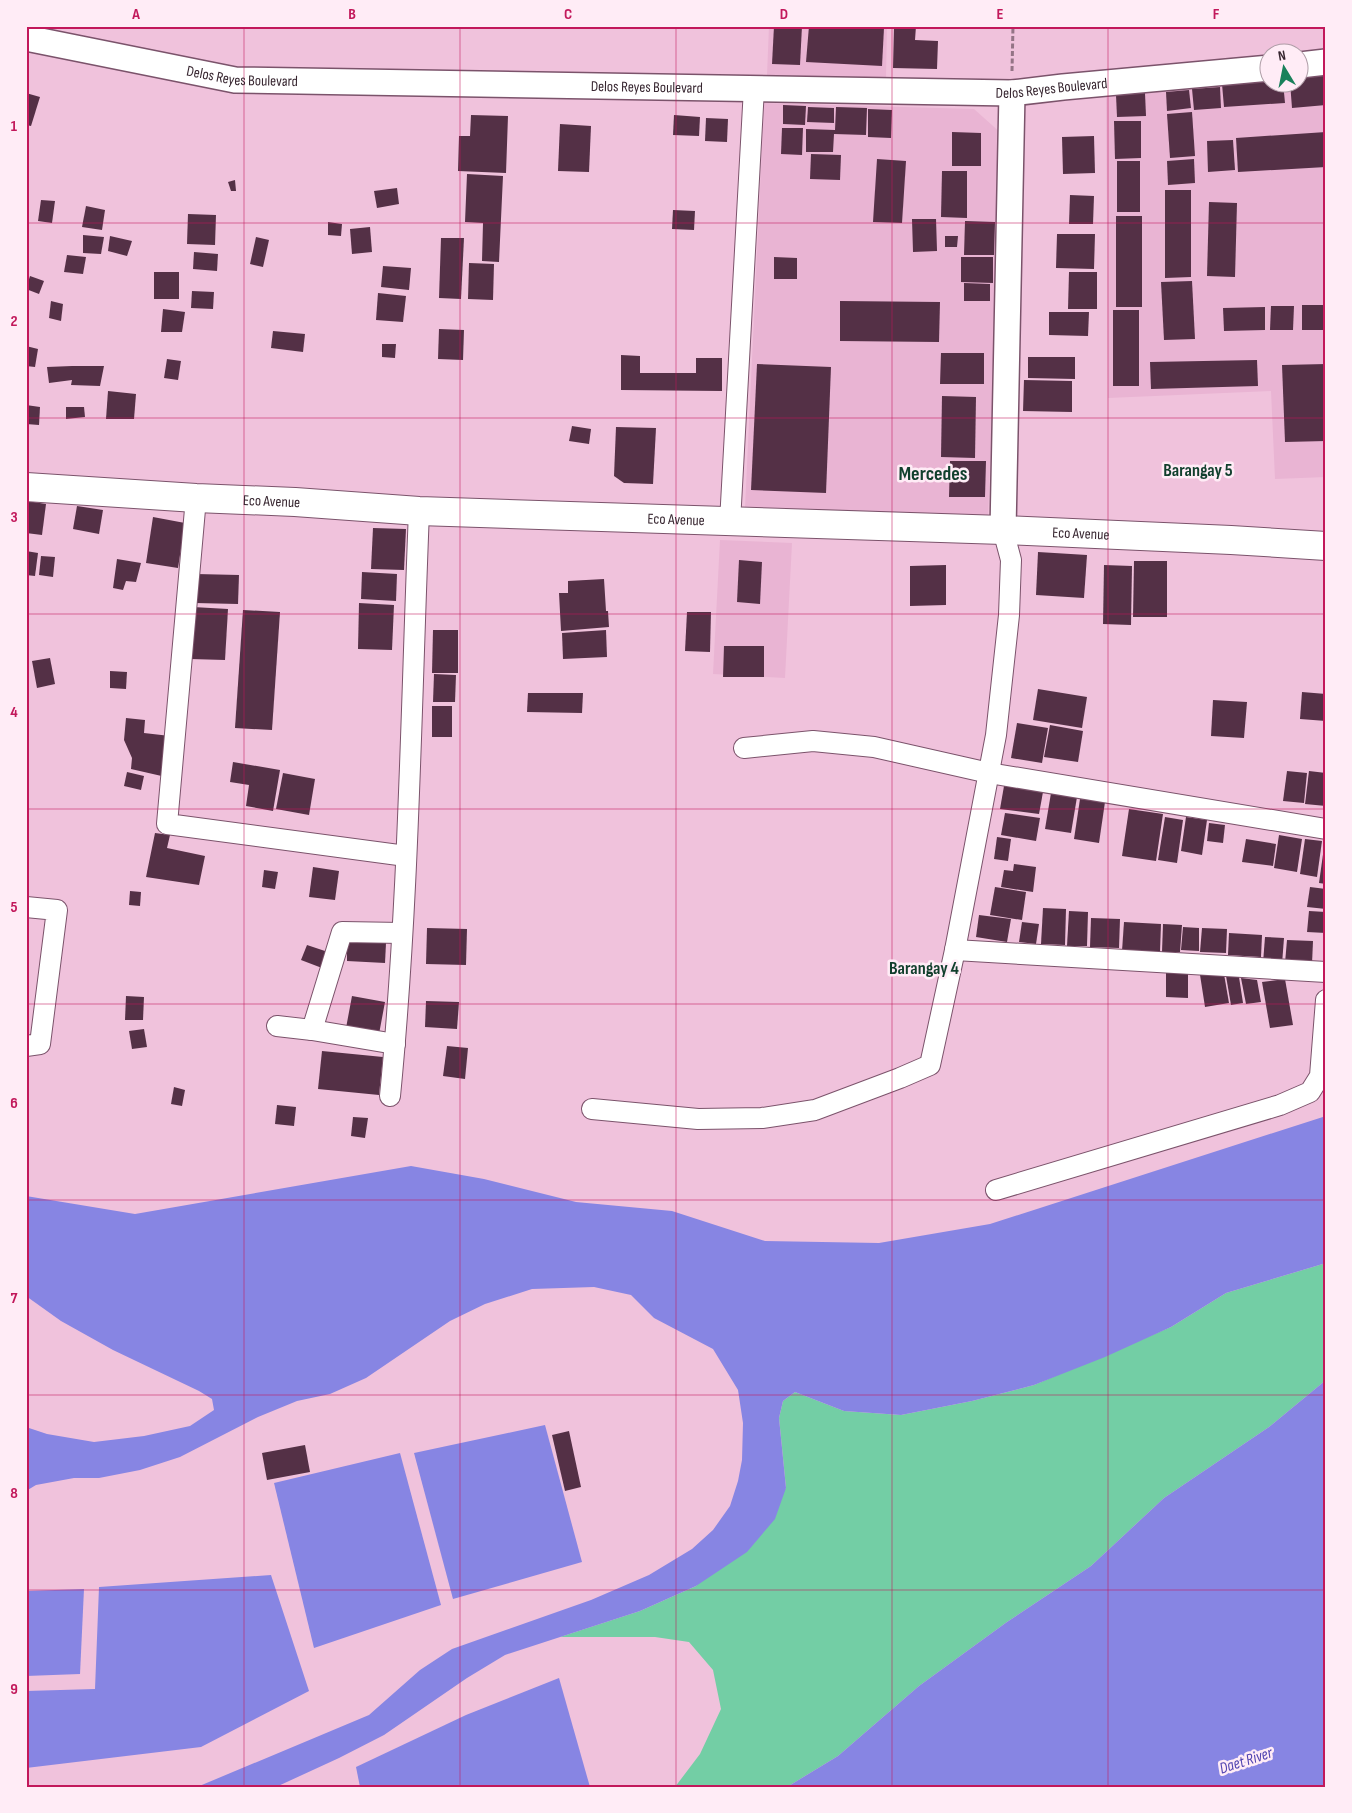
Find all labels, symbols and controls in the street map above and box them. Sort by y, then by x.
text: A [131,5,140,24]
text: B [348,5,356,24]
text: C [564,5,572,24]
text: D [780,5,788,24]
text: E [997,5,1004,24]
text: F [1213,5,1220,24]
north arrow [1260,42,1310,92]
text: N [1277,47,1287,65]
street label: Delos Reyes Boulevard [185,61,298,91]
street label: Delos Reyes Boulevard [996,73,1108,102]
street label: Delos Reyes Boulevard [591,76,703,97]
text: 1 [11,117,18,136]
text: 2 [10,312,18,331]
district label: Barangay 5 [1163,460,1233,481]
district label: Mercedes [898,462,968,486]
street label: Eco Avenue [243,490,301,512]
text: 3 [10,508,18,527]
street label: Eco Avenue [647,509,705,530]
street label: Eco Avenue [1052,523,1110,544]
text: 4 [10,703,18,722]
text: 5 [10,898,18,917]
district label: Barangay 4 [889,958,960,979]
text: 6 [10,1094,18,1113]
text: 7 [11,1289,18,1308]
text: 8 [10,1484,18,1503]
text: 9 [10,1680,18,1699]
water label: Daet River [1217,1743,1275,1778]

